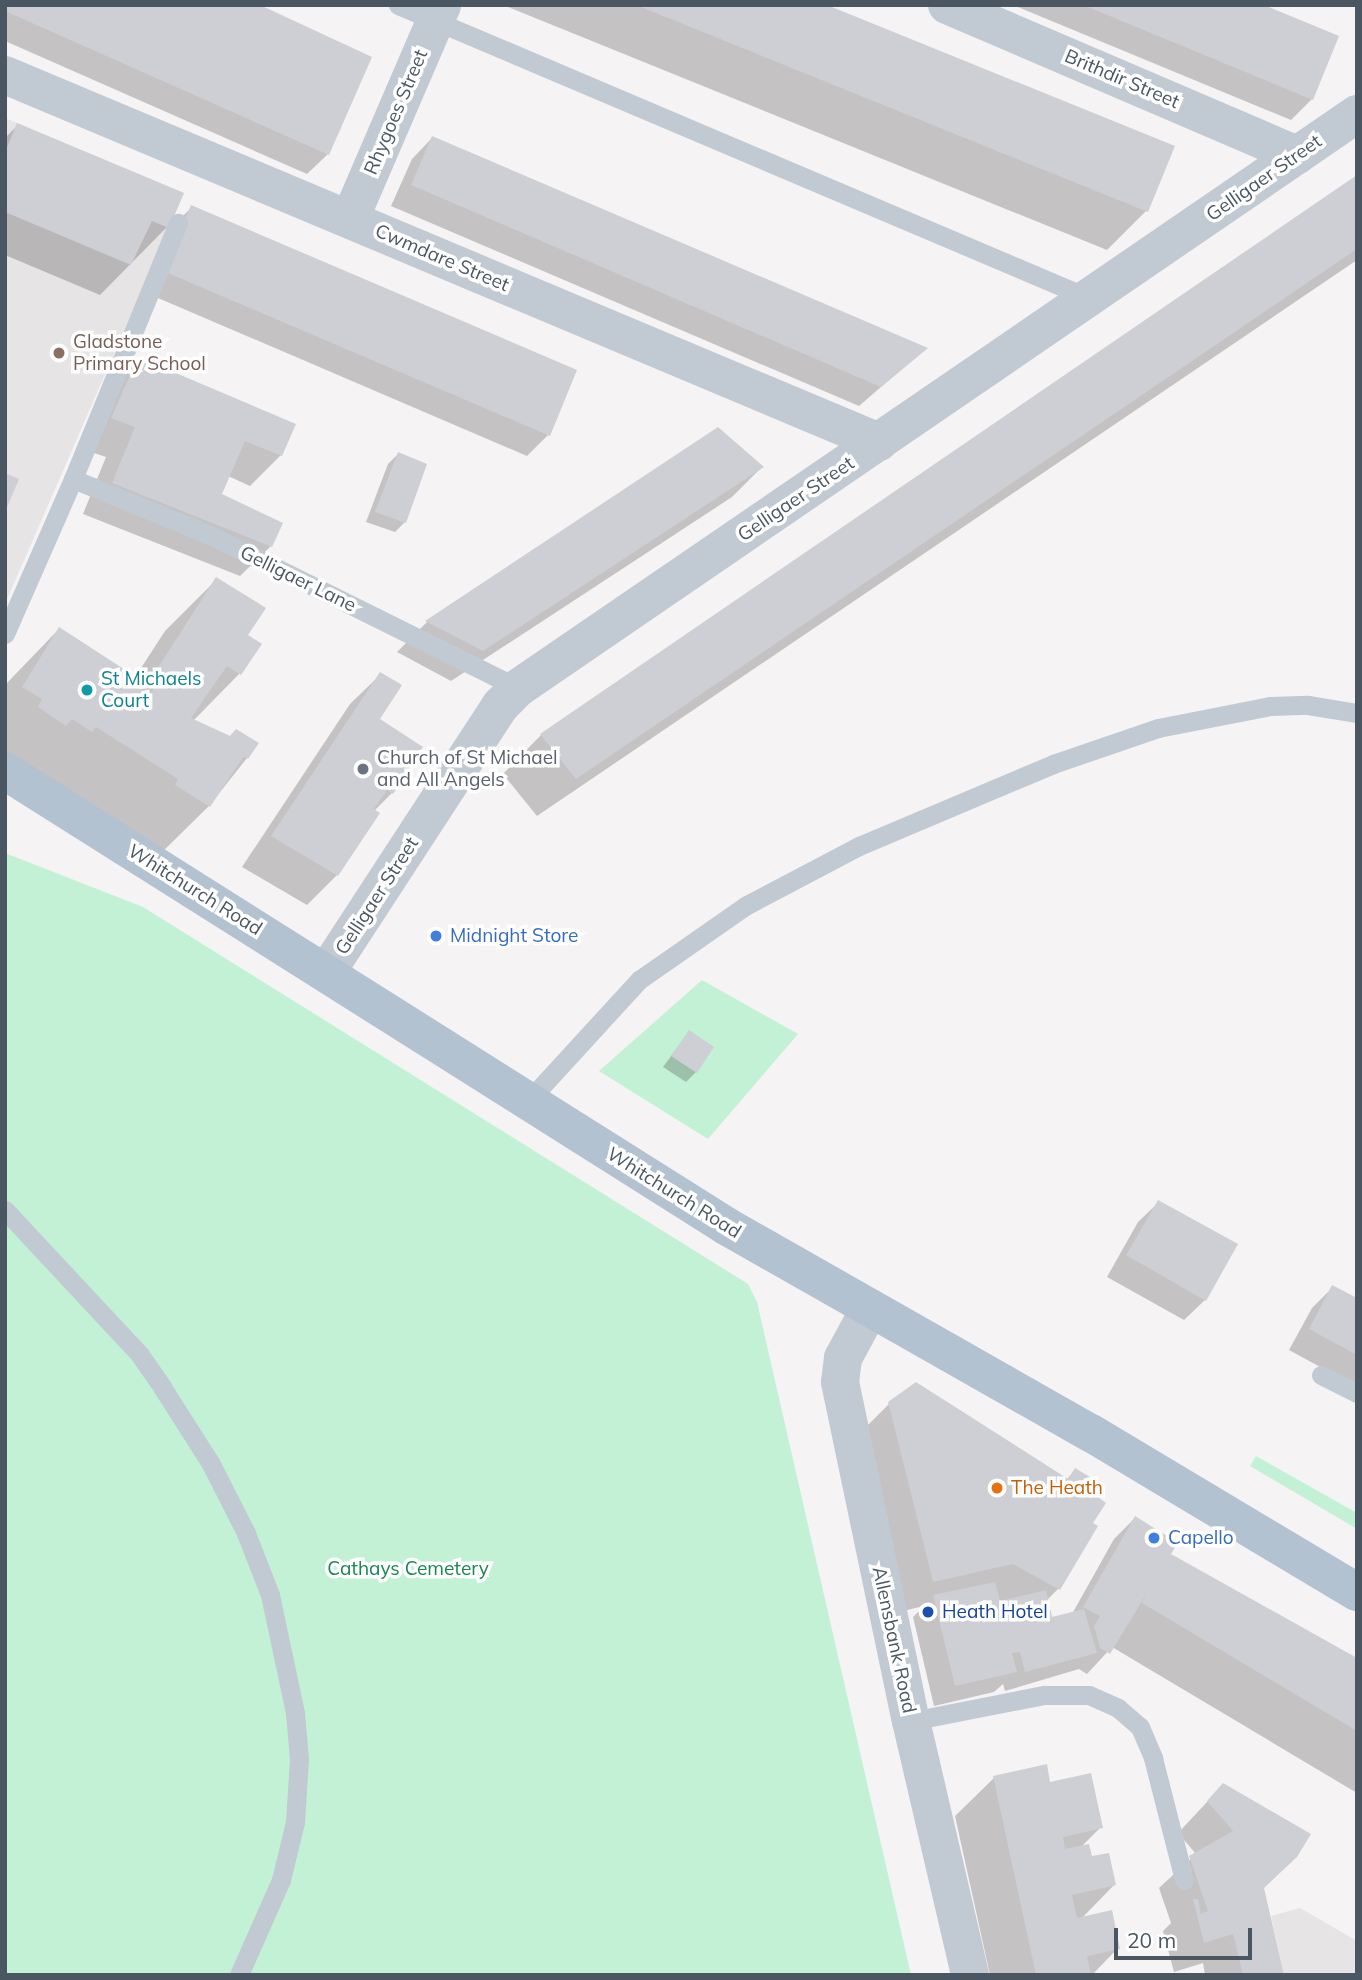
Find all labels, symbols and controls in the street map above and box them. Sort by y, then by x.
street label: Brithdir Street [1061,45,1183,113]
street label: Rhygoes Street [359,46,433,178]
street label: Gelligaer Street [1202,130,1326,226]
street label: Cwmdare Street [372,220,512,296]
place label: Gladstone Primary School [73,331,206,375]
marker: Gladstone Primary School [51,345,67,361]
street label: Gelligaer Street [734,452,858,546]
street label: Gelligaer Lane [236,541,360,617]
place label: St Michaels Court [101,668,201,712]
marker: St Michaels Court [79,682,95,698]
place label: Church of St Michael and All Angels [377,747,558,791]
marker: Church of St Michael and All Angels [355,761,371,777]
street label: Gelligaer Street [331,833,423,959]
street label: Whitchurch Road [124,840,266,940]
place label: Midnight Store [450,925,578,947]
marker: Midnight Store [428,928,444,944]
street label: Whitchurch Road [603,1143,745,1243]
place label: The Heath [1011,1477,1103,1499]
marker: The Heath [989,1480,1005,1496]
place label: Capello [1168,1527,1234,1549]
marker: Capello [1146,1530,1162,1546]
park label: Cathays Cemetery [327,1558,489,1580]
street label: Allensbank Road [867,1565,921,1715]
place label: Heath Hotel [942,1601,1048,1623]
marker: Heath Hotel [920,1604,936,1620]
scale bar [1117,1913,1255,1957]
text: 20 m [1127,1927,1176,1953]

